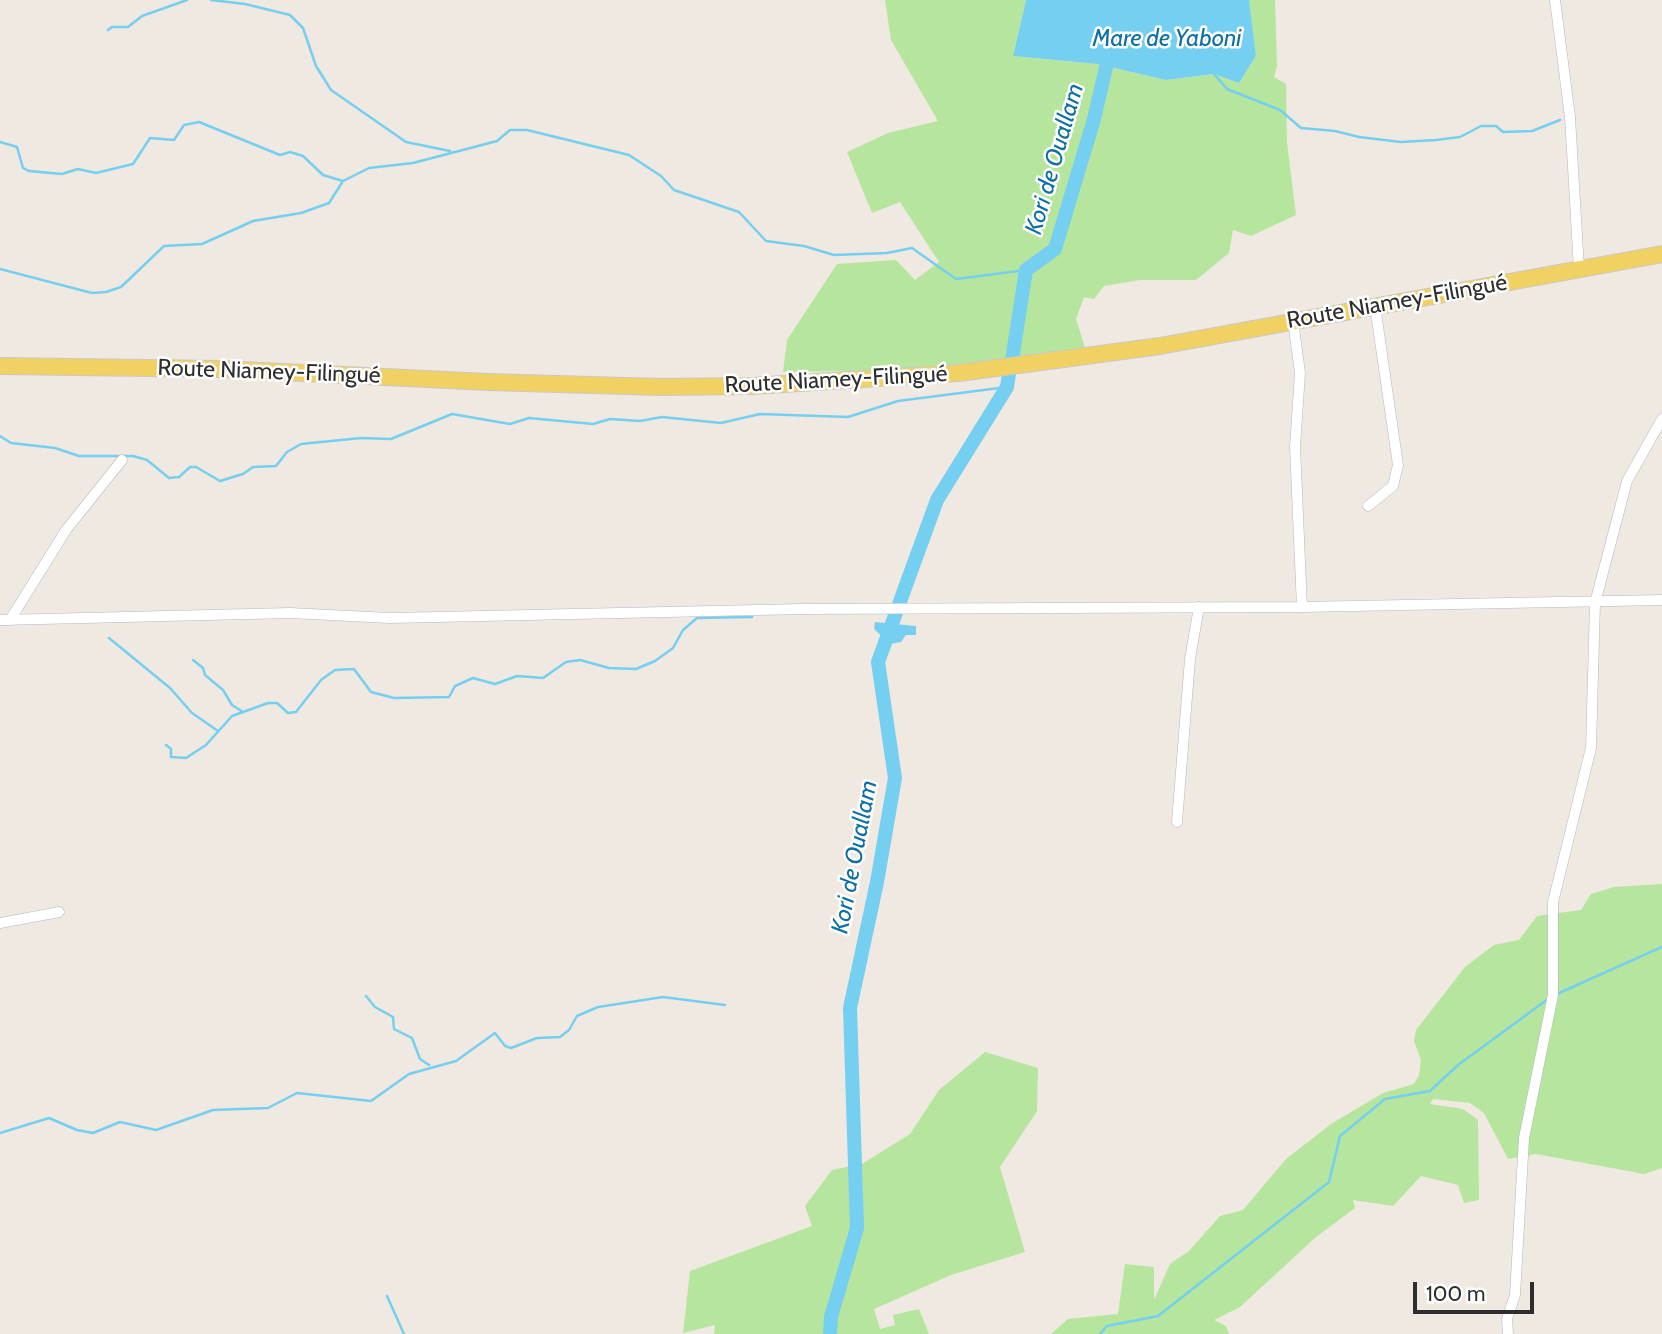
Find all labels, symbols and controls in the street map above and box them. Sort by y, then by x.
water label: Mare de Yaboni [1093,25,1241,53]
water label: Kori de Ouallam [1020,80,1090,238]
street label: Route Niamey-Filingué [1285,269,1509,335]
street label: Route Niamey-Filingué [157,354,381,390]
street label: Route Niamey-Filingué [724,360,948,400]
water label: Kori de Ouallam [826,778,884,936]
scale bar [1417,1268,1538,1312]
text: 100 m [1426,1281,1485,1306]

